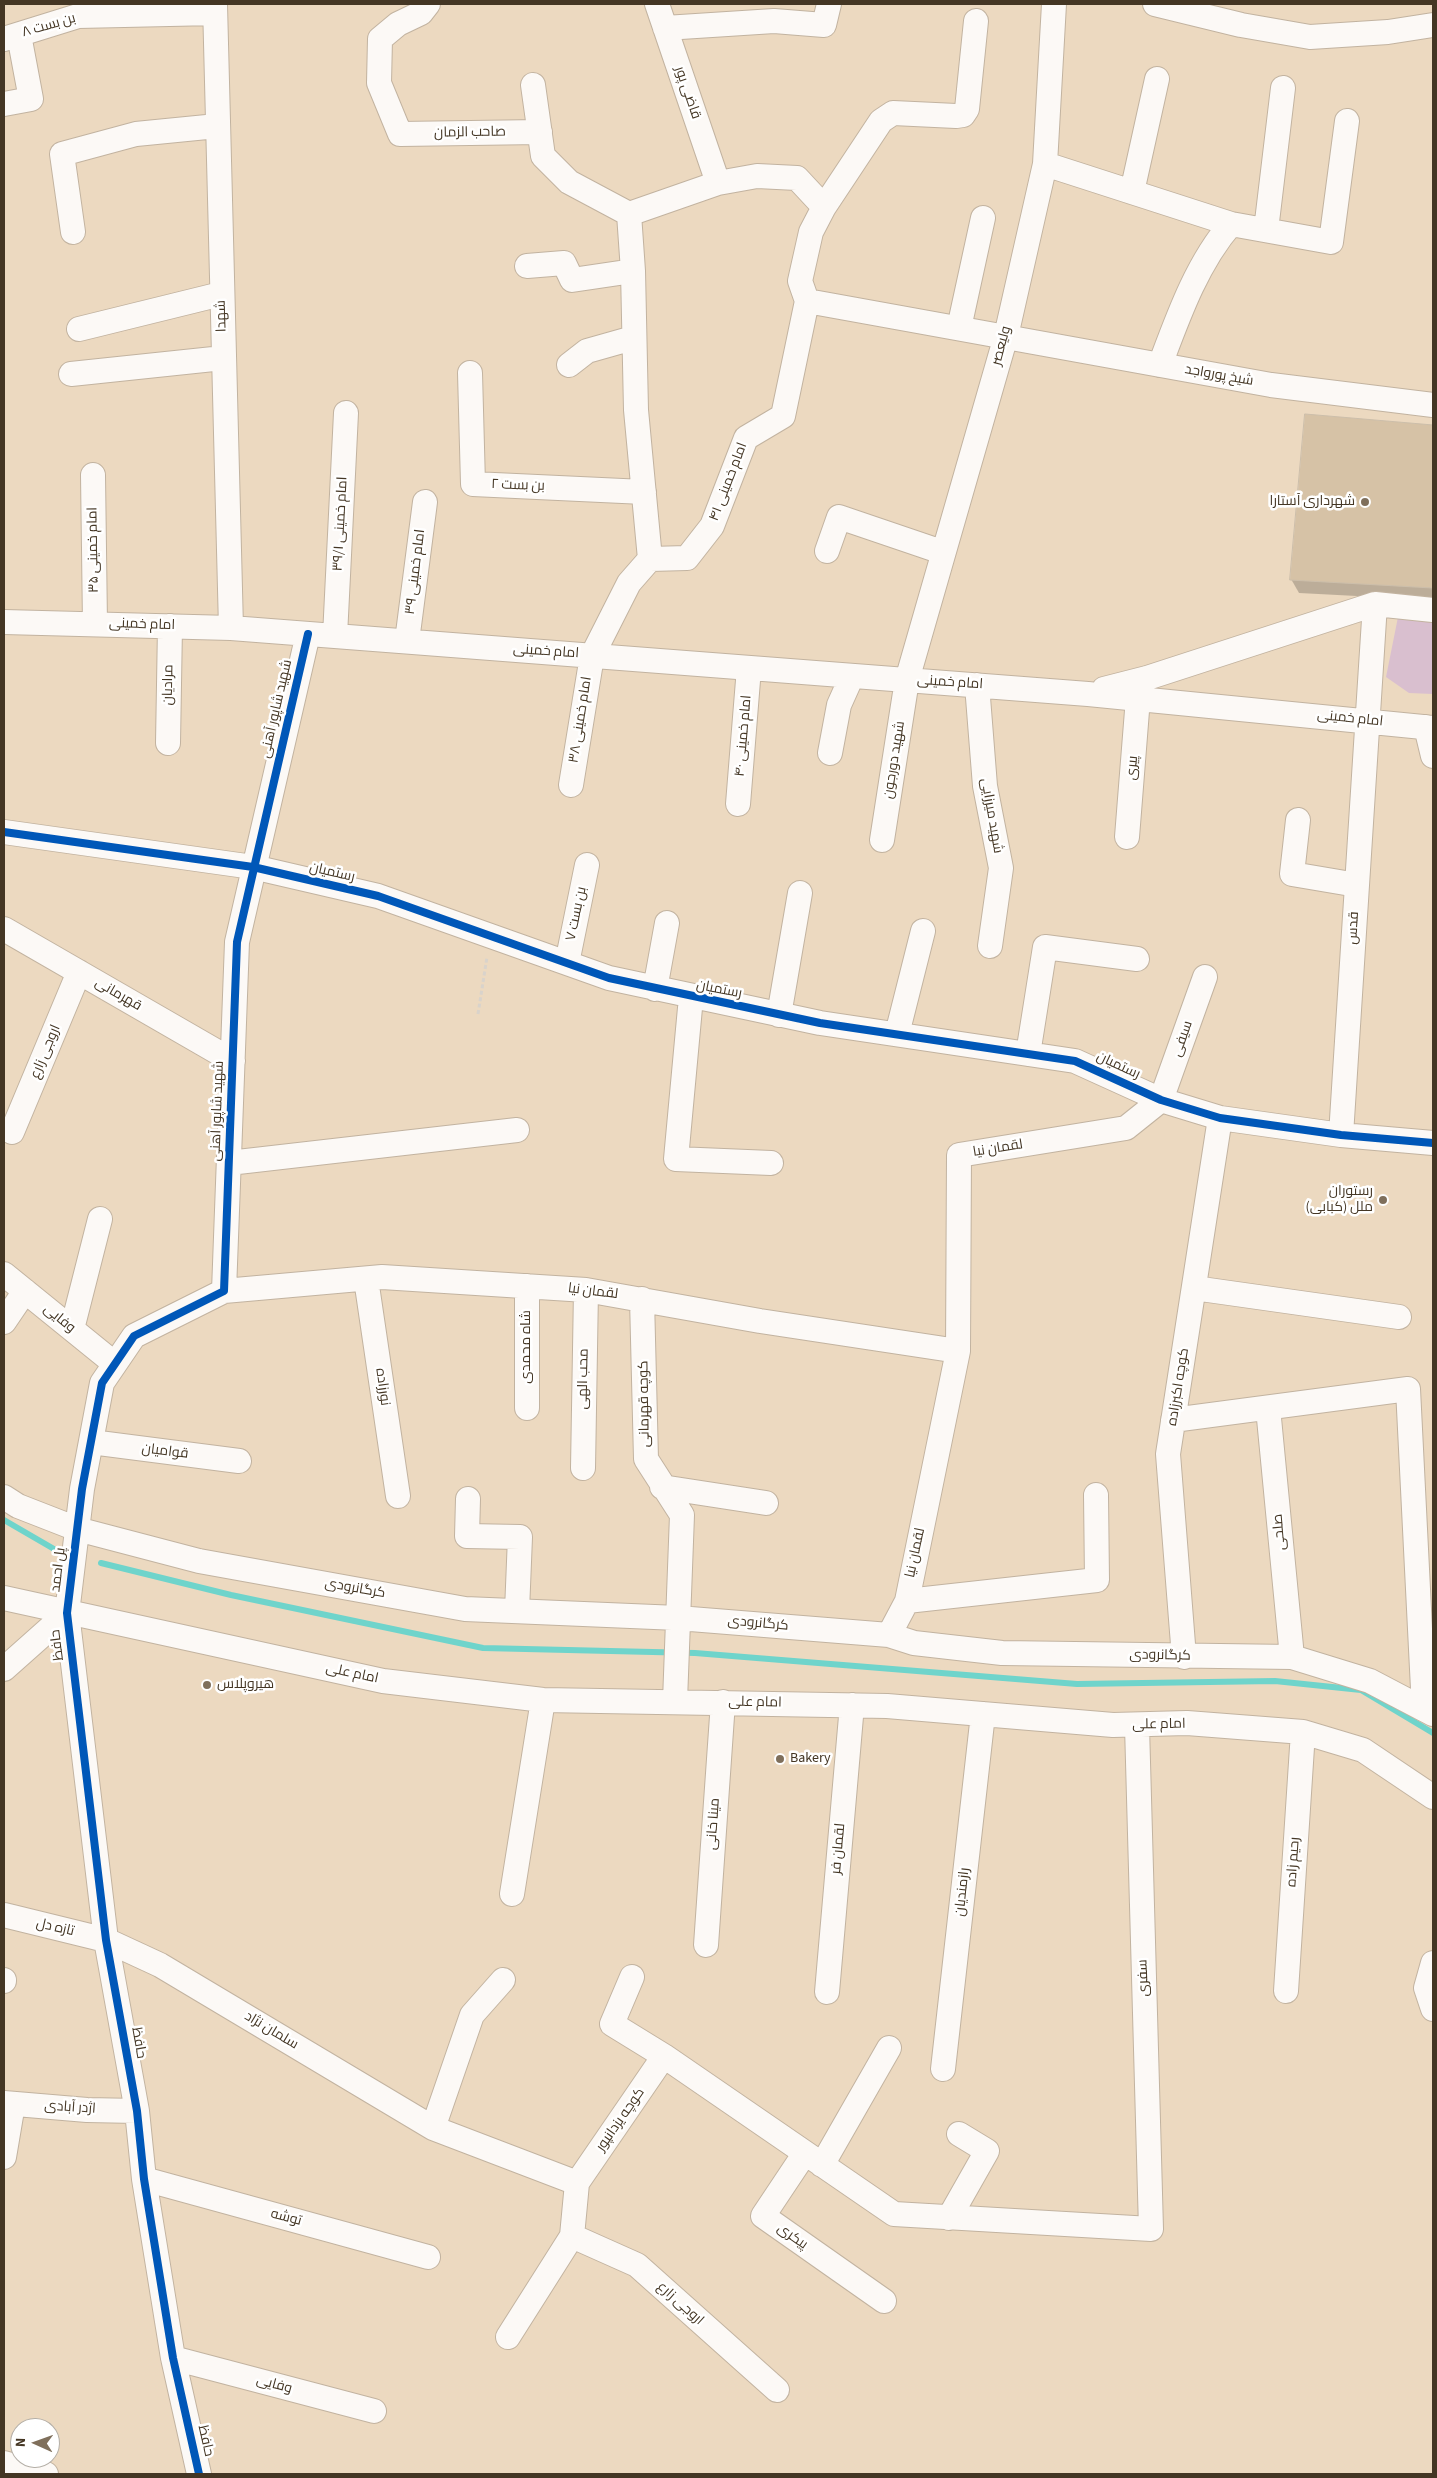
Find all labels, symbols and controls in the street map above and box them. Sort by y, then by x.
street label: بن بست ۸ [20,10,78,42]
street label: قاضی پور [670,64,704,122]
street label: صاحب الزمان [434,124,506,142]
street label: شهدا [213,300,231,332]
street label: ولیعصر [989,324,1015,368]
street label: شیخ پورواجد [1183,362,1255,390]
street label: امام خمینی ۴۱ [706,440,752,524]
street label: امام خمینی ۳۹/۱ [330,476,352,572]
street label: بن بست ۲ [491,477,545,495]
place label: شهرداری آستارا [1269,494,1355,510]
marker: شهرداری آستارا [1359,496,1371,508]
street label: امام خمینی ۳۵ [85,507,103,593]
street label: امام خمینی ۳۹ [402,528,430,616]
street label: امام خمینی [109,615,175,635]
street label: امام خمینی [512,641,580,663]
street label: شهید شاپور آهنی [257,658,297,760]
street label: مرادیان [160,664,178,706]
street label: امام خمینی [916,672,984,694]
street label: امام خمینی ۳۸ [566,676,596,764]
street label: امام خمینی ۴۰ [732,694,756,778]
street label: امام خمینی [1316,707,1384,731]
street label: شهید دورجون [881,720,909,800]
street label: پیری [1124,755,1142,781]
street label: شهید میرزایی [976,777,1006,855]
street label: رستمیان [308,860,356,886]
street label: بن بست ۷ [563,885,591,943]
street label: قدس [1344,911,1364,945]
street label: قهرمانی [92,975,144,1015]
street label: رستمیان [695,977,743,1003]
street label: سیفی [1169,1019,1197,1059]
street label: اروجی زارع [27,1023,65,1081]
street label: رستمیان [1093,1049,1143,1083]
street label: شهید شاپور آهنی [208,1060,228,1162]
street label: لقمان نیا [972,1137,1024,1161]
place label: رستوران ملل (کبابی) [1306,1184,1373,1216]
marker: رستوران ملل (کبابی) [1377,1194,1389,1206]
street label: لقمان نیا [567,1281,619,1303]
street label: وفایی [40,1301,78,1337]
street label: شاه محمدی [519,1310,535,1384]
street label: کوچه اکبرزاده [1165,1347,1193,1427]
street label: محب الهی [575,1348,593,1410]
street label: کوچه قهرمانی [636,1361,654,1447]
street label: نورزاده [371,1367,393,1407]
street label: قوامیان [141,1441,189,1463]
street label: صلحی [1270,1513,1290,1551]
street label: لقمان نیا [903,1527,929,1579]
street label: پل احمد [48,1547,70,1593]
street label: کرگانرودی [323,1575,387,1603]
street label: کرگانرودی [727,1613,789,1635]
street label: حافظ [48,1628,68,1662]
street label: کرگانرودی [1129,1647,1191,1665]
street label: امام علی [324,1660,380,1688]
place label: هیروپلاس [217,1677,274,1693]
marker: هیروپلاس [201,1679,213,1691]
street label: امام علی [728,1694,782,1712]
street label: امام علی [1132,1716,1186,1734]
place label: Bakery [790,1751,831,1767]
marker: Bakery [774,1753,786,1765]
street label: مینا خانی [704,1797,724,1851]
street label: لقمان فر [828,1823,850,1875]
street label: رحیم زاده [1284,1836,1304,1888]
street label: رازمندیان [952,1867,974,1917]
street label: تازه دل [34,1915,76,1941]
street label: سفری [1135,1959,1153,1997]
street label: سلمان نژاد [241,2008,301,2054]
street label: حافظ [127,2026,149,2060]
street label: کوچه یزدانپور [593,2085,649,2155]
street label: اژدر آبادی [44,2098,96,2118]
street label: توشه [269,2206,303,2230]
street label: پیکری [773,2220,811,2254]
street label: اروجی زارع [653,2279,707,2329]
street label: وفایی [254,2372,294,2398]
north arrow [10,2418,60,2468]
street label: حافظ [193,2424,217,2458]
text: N [11,2438,31,2448]

